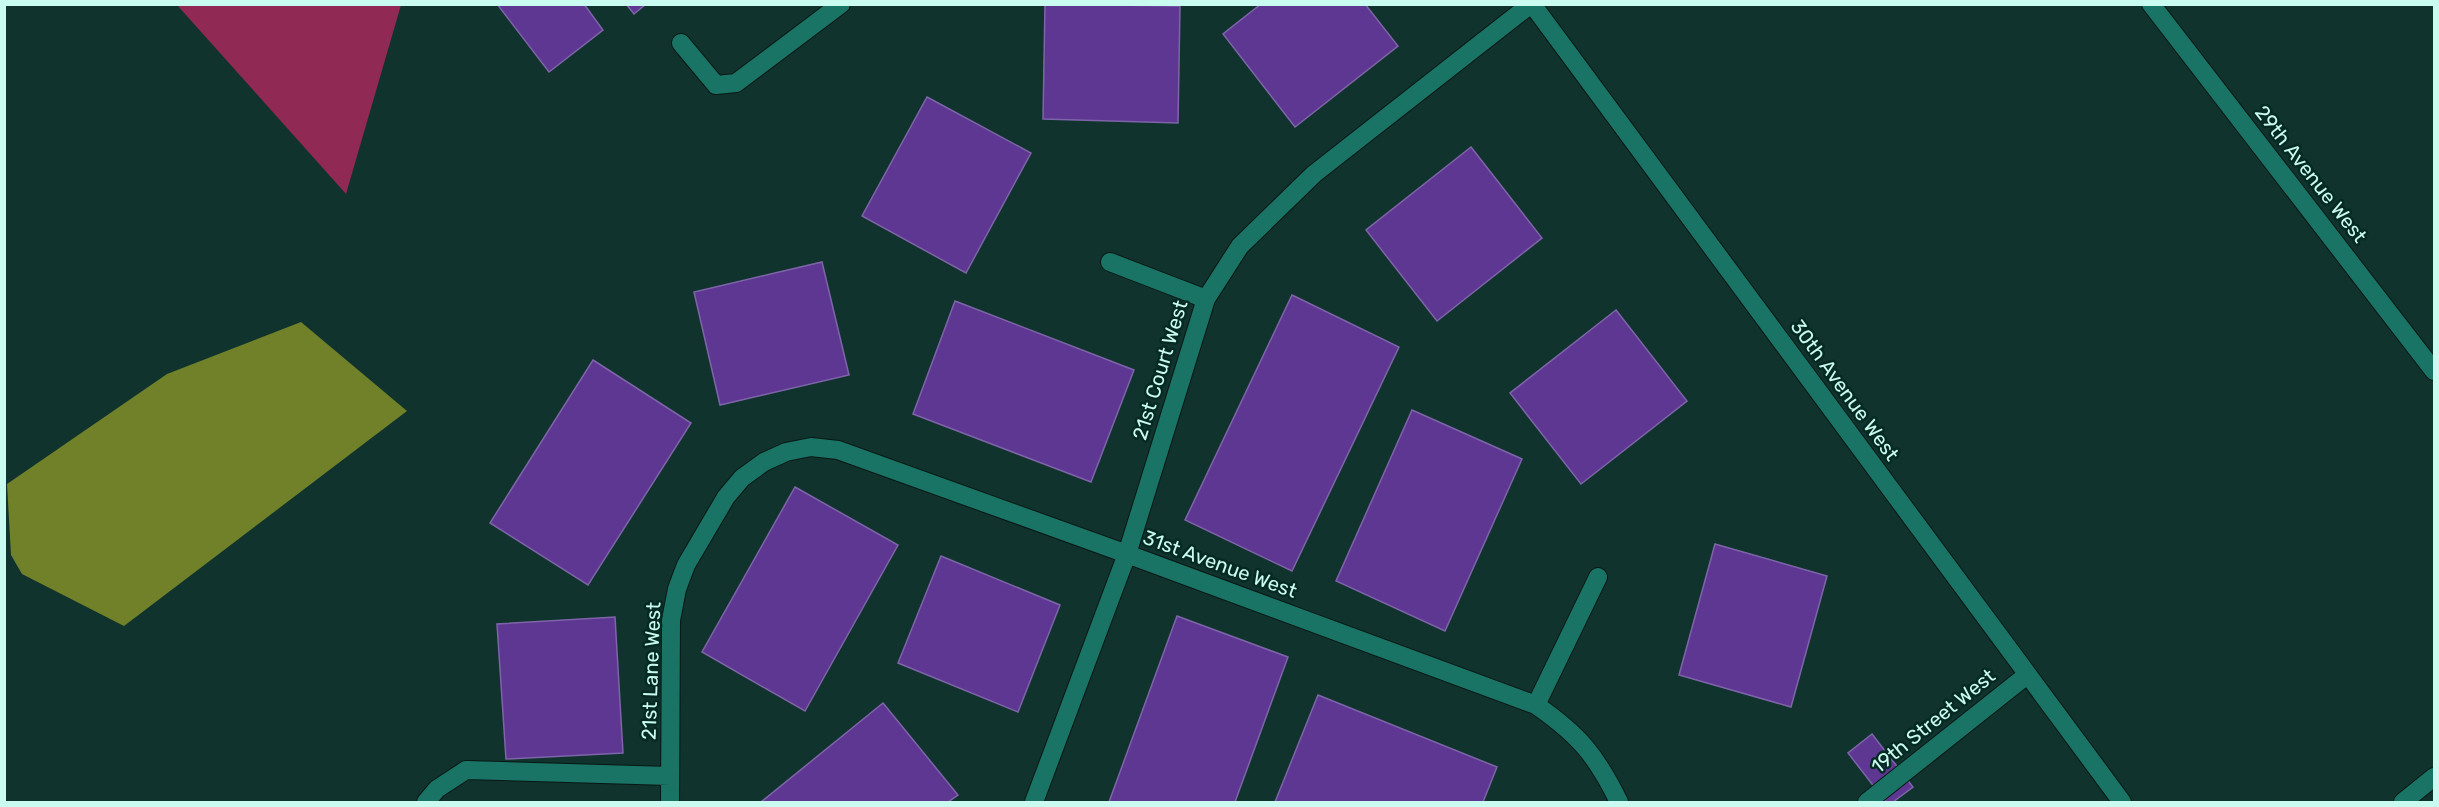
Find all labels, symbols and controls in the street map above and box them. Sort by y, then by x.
street label: 29th Avenue West [2250,101,2372,247]
street label: 21st Court West [1127,297,1193,443]
street label: 30th Avenue West [1786,315,1904,465]
street label: 31st Avenue West [1140,525,1300,603]
street label: 21st Lane West [637,601,665,740]
street label: 19th Street West [1866,664,2000,778]

